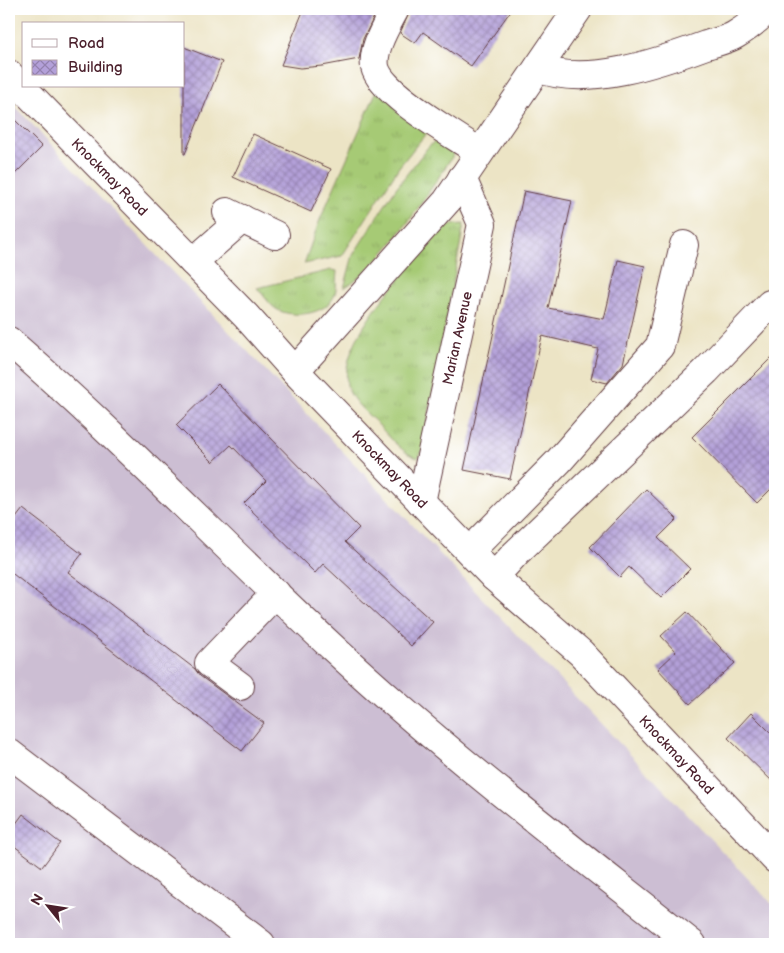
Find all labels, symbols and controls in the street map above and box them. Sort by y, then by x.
legend [22,22,185,88]
text: Road [68,34,104,53]
text: Building [68,58,123,77]
street label: Knockmay Road [68,135,151,220]
street label: Marian Avenue [439,290,476,386]
street label: Knockmay Road [348,427,431,512]
street label: Knockmay Road [635,712,717,798]
north arrow [22,880,72,930]
text: N [27,891,47,909]

